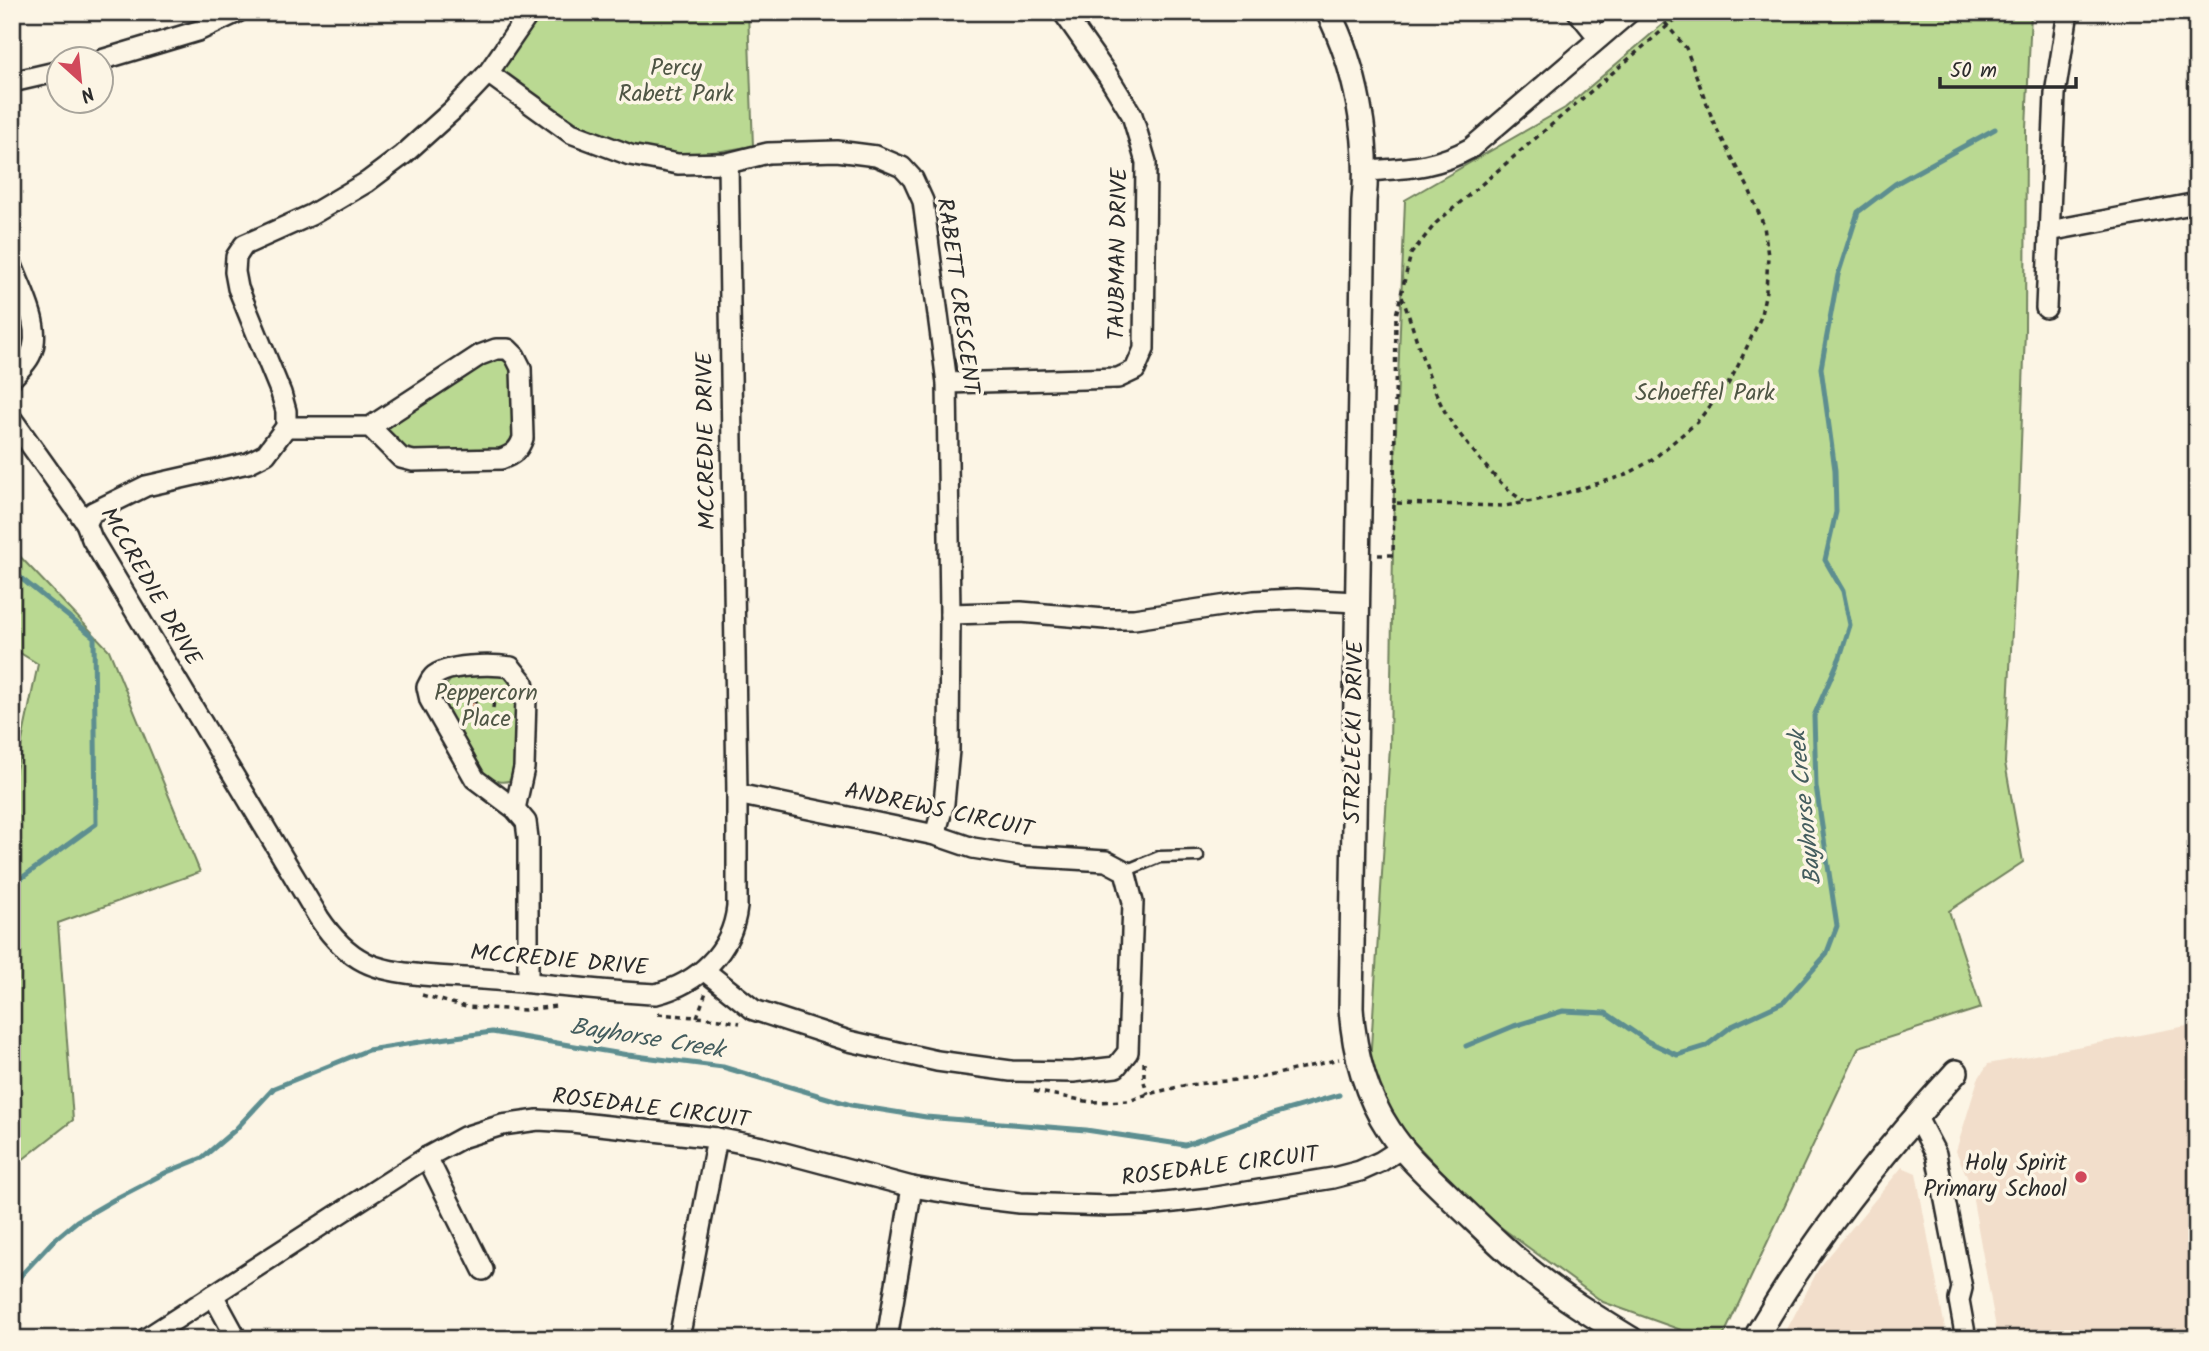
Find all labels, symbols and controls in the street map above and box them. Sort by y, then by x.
north arrow [46,46,116,116]
scale bar [1940,46,2076,90]
park label: Percy Rabett Park [618,51,734,113]
text: 50 m [1950,55,1997,88]
text: N [75,77,99,109]
street label: TAUBMAN DRIVE [1099,167,1139,341]
street label: RABETT CRESCENT [925,196,989,398]
street label: MCCREDIE DRIVE [687,351,727,530]
park label: Schoeffel Park [1635,376,1775,412]
street label: MCCREDIE DRIVE [90,501,210,674]
street label: STRZLECKI DRIVE [1335,640,1375,824]
park label: Peppercorn Place [434,676,538,738]
water label: Bayhorse Creek [1778,725,1834,887]
street label: ANDREWS CIRCUIT [841,773,1038,849]
street label: MCCREDIE DRIVE [469,935,650,987]
water label: Bayhorse Creek [567,1008,730,1071]
street label: ROSEDALE CIRCUIT [550,1079,753,1139]
street label: ROSEDALE CIRCUIT [1119,1137,1322,1197]
place label: Holy Spirit Primary School [1923,1146,2068,1208]
marker: Holy Spirit Primary School [2073,1169,2089,1185]

